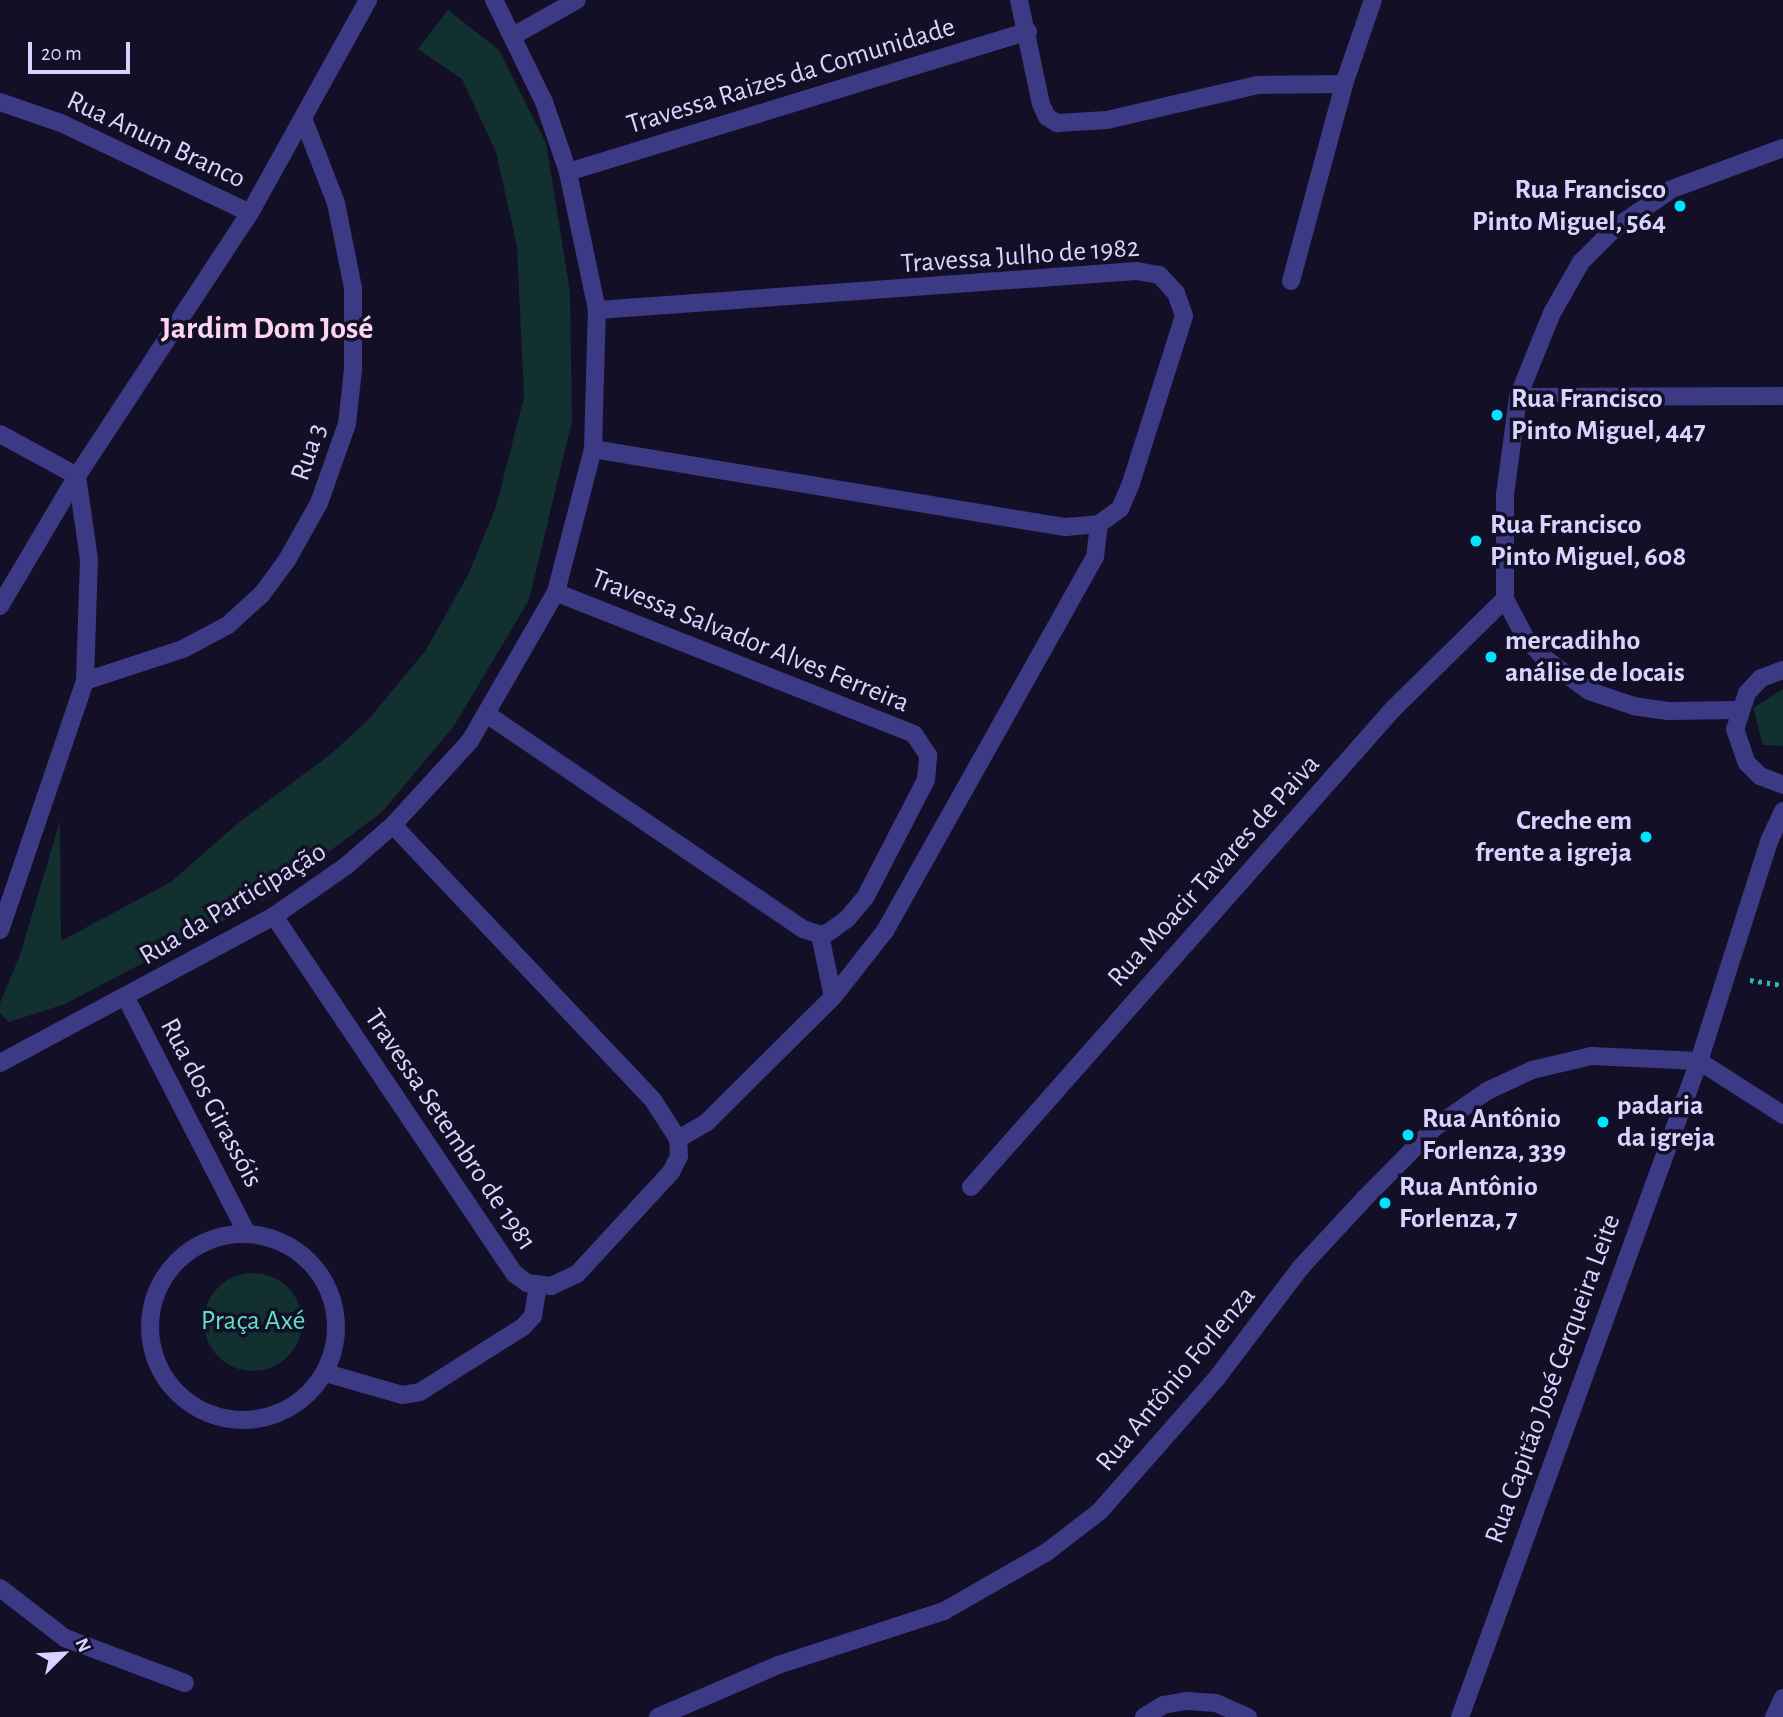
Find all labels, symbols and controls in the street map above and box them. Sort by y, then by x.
street label: Travessa Raizes da Comunidade [623,10,959,142]
scale bar [32,28,133,72]
text: 20 m [41,43,82,64]
street label: Rua Anum Branco [61,84,251,196]
place label: Rua Francisco Pinto Miguel, 564 [1472,173,1666,239]
marker: Rua Francisco Pinto Miguel, 564 [1672,198,1688,214]
street label: Travessa Julho de 1982 [899,231,1141,281]
district label: Jardim Dom José [161,309,373,347]
place label: Rua Francisco Pinto Miguel, 447 [1511,382,1706,448]
marker: Rua Francisco Pinto Miguel, 447 [1489,407,1505,423]
street label: Rua 3 [284,419,334,485]
place label: Rua Francisco Pinto Miguel, 608 [1490,508,1686,574]
marker: Rua Francisco Pinto Miguel, 608 [1468,533,1484,549]
street label: Travessa Salvador Alves Ferreira [586,562,914,720]
place label: mercadihho análise de locais [1505,624,1685,690]
marker: mercadihho análise de locais [1483,649,1499,665]
street label: Rua Moacir Tavares de Paiva [1101,748,1327,994]
place label: Creche em frente a igreja [1475,804,1632,870]
marker: Creche em frente a igreja [1638,829,1654,845]
street label: Rua da Participação [133,835,333,973]
street label: Travessa Setembro de 1981 [357,1003,543,1257]
street label: Rua dos Girassóis [152,1013,270,1193]
place label: padaria da igreja [1617,1089,1715,1155]
place label: Rua Antônio Forlenza, 339 [1422,1102,1566,1168]
marker: padaria da igreja [1595,1114,1611,1130]
marker: Rua Antônio Forlenza, 339 [1400,1127,1416,1143]
place label: Rua Antônio Forlenza, 7 [1399,1170,1538,1236]
marker: Rua Antônio Forlenza, 7 [1377,1195,1393,1211]
street label: Rua Capitão José Cerqueira Leite [1478,1210,1628,1548]
street label: Rua Antônio Forlenza [1089,1280,1263,1478]
park label: Praça Axé [201,1304,305,1338]
north arrow [28,1619,98,1689]
text: N [71,1635,94,1655]

